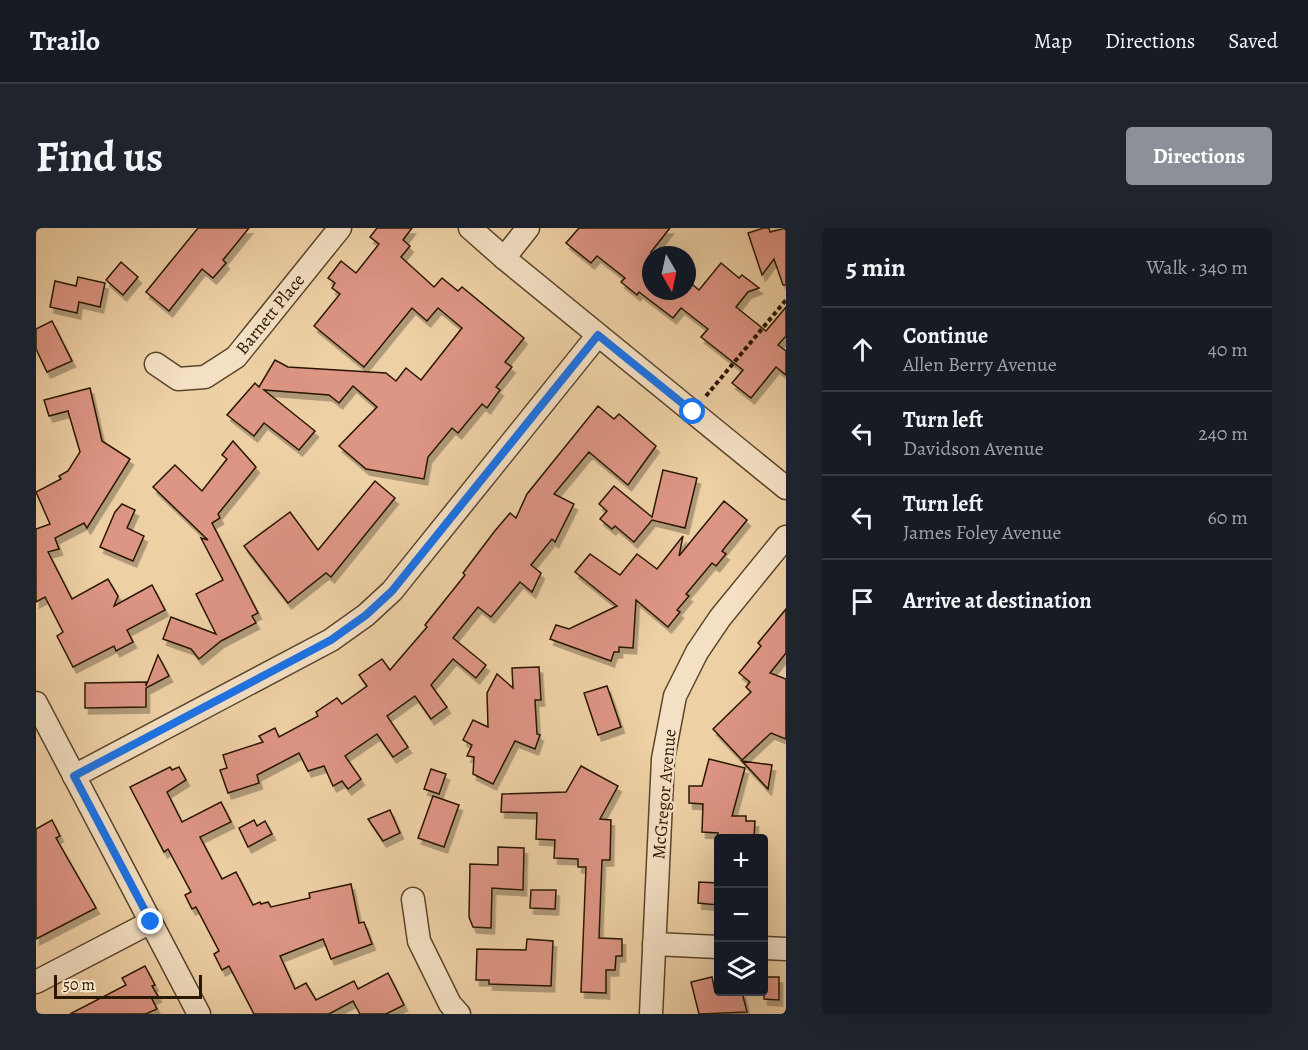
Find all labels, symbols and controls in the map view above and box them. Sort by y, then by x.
text: Trailo [30,22,100,60]
text: Map [1034,27,1072,55]
text: Directions [1105,27,1195,55]
text: Saved [1228,27,1278,55]
button: Directions [1126,127,1272,185]
text: Find us [36,128,163,185]
north arrow [642,246,696,300]
text: 5 min [846,250,906,285]
text: Walk · 340 m [1146,254,1248,281]
street label: Barnett Place [230,269,310,359]
text: Continue [903,321,988,351]
icon: ahead [846,333,879,366]
text: 40 m [1208,336,1248,363]
text: Allen Berry Avenue [903,351,1057,378]
route start [679,398,705,424]
text: Turn left [903,405,983,435]
icon: left [846,417,879,450]
text: 240 m [1198,420,1248,447]
text: Davidson Avenue [903,435,1044,462]
text: Turn left [903,489,983,519]
icon: left [846,501,879,534]
text: 60 m [1208,504,1248,531]
text: James Foley Avenue [903,519,1061,546]
icon: arrive [846,585,879,618]
text: Arrive at destination [903,586,1092,616]
street label: McGregor Avenue [646,728,682,860]
map controls [714,834,768,996]
button: + [714,834,768,888]
button: − [714,888,768,942]
route end [137,908,163,934]
button: layers [714,942,768,996]
scale bar [54,972,202,1000]
text: 50 m [63,974,95,996]

